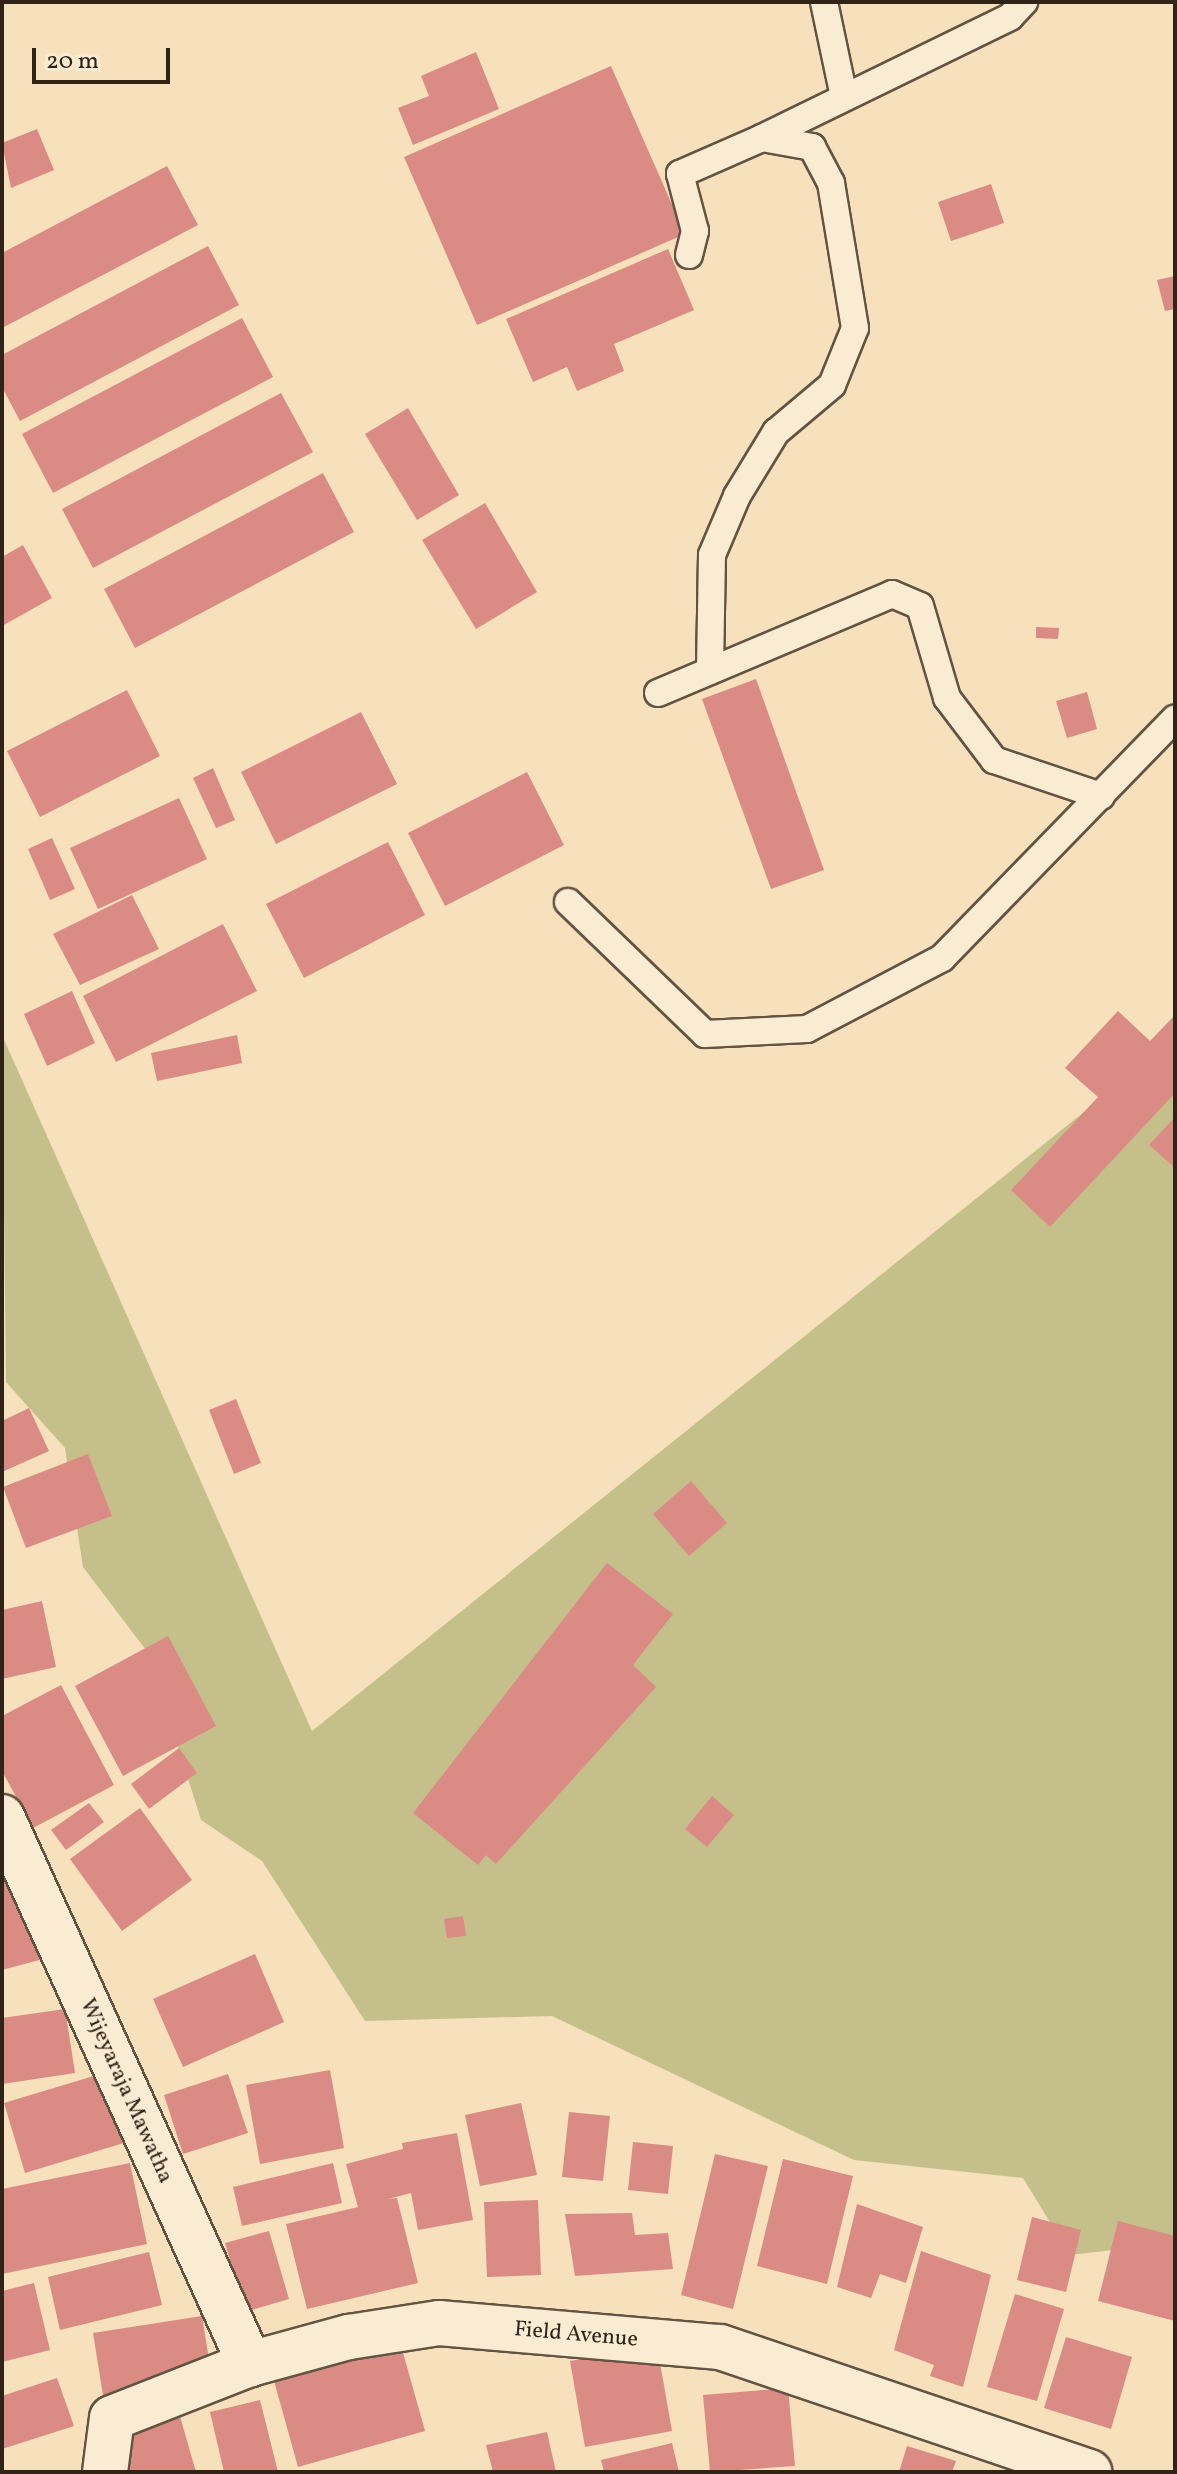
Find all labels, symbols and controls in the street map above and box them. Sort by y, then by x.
scale bar [36,32,174,82]
text: 20 m [46,45,99,79]
street label: Wijeyaraja Mawatha [73,1995,179,2187]
street label: Field Avenue [513,2316,639,2354]

